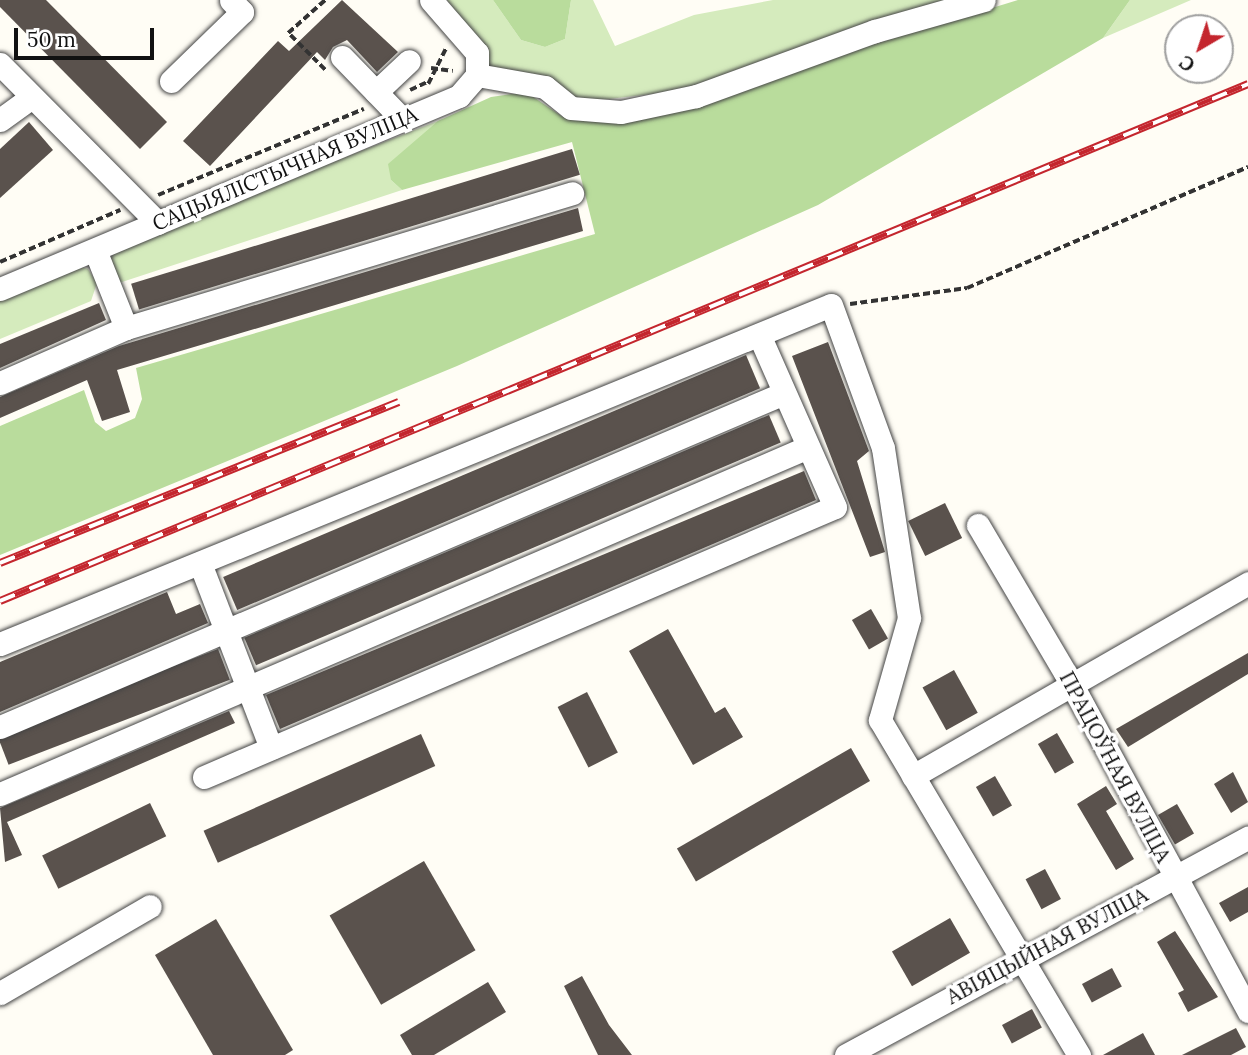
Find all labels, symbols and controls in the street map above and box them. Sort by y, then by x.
scale bar [18,14,158,58]
north arrow [1164,14,1234,84]
text: 50 m [27,26,76,53]
text: С [1174,50,1200,77]
street label: САЦЫЯЛІСТЫЧНАЯ ВУЛІЦА [149,102,421,236]
street label: ПРАЦОЎНАЯ ВУЛІЦА [1054,667,1176,867]
street label: АВІЯЦЫЙНАЯ ВУЛІЦА [942,882,1152,1010]

